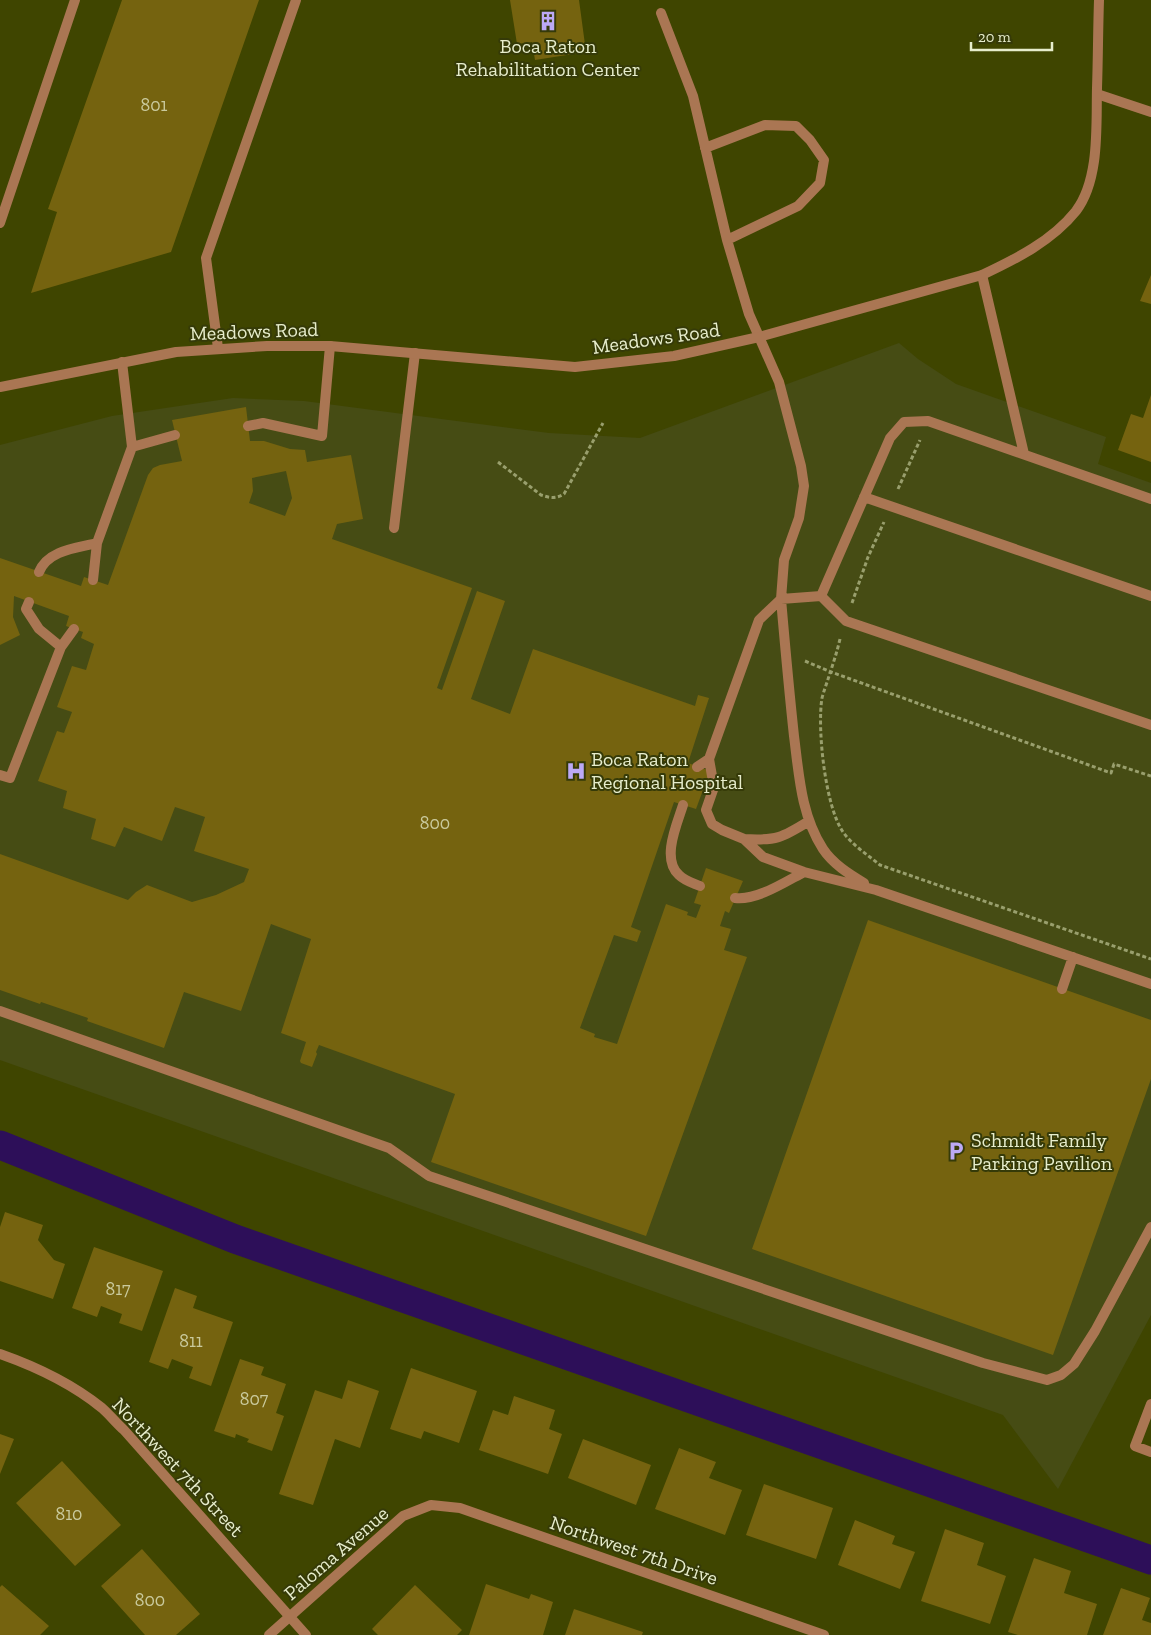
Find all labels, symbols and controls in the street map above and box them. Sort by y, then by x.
building icon: Boca Raton Rehabilitation Center [537,10,559,32]
scale bar [971,20,1052,52]
text: 20 m [978,28,1011,46]
place label: Boca Raton Rehabilitation Center [456,34,640,81]
house number: 801 [141,94,168,116]
street label: Meadows Road [189,317,319,345]
street label: Meadows Road [591,317,721,359]
place label: Boca Raton Regional Hospital [591,747,743,794]
hospital icon: Boca Raton Regional Hospital [565,760,587,782]
house number: 800 [420,812,450,834]
place label: Schmidt Family Parking Pavilion [971,1128,1113,1175]
parking icon: Schmidt Family Parking Pavilion [945,1140,967,1162]
house number: 817 [106,1278,131,1300]
house number: 811 [179,1330,203,1352]
house number: 807 [240,1388,269,1410]
street label: Northwest 7th Street [107,1392,249,1542]
street label: Paloma Avenue [279,1501,393,1605]
house number: 810 [56,1503,82,1525]
street label: Northwest 7th Drive [547,1510,721,1590]
house number: 800 [135,1589,165,1611]

